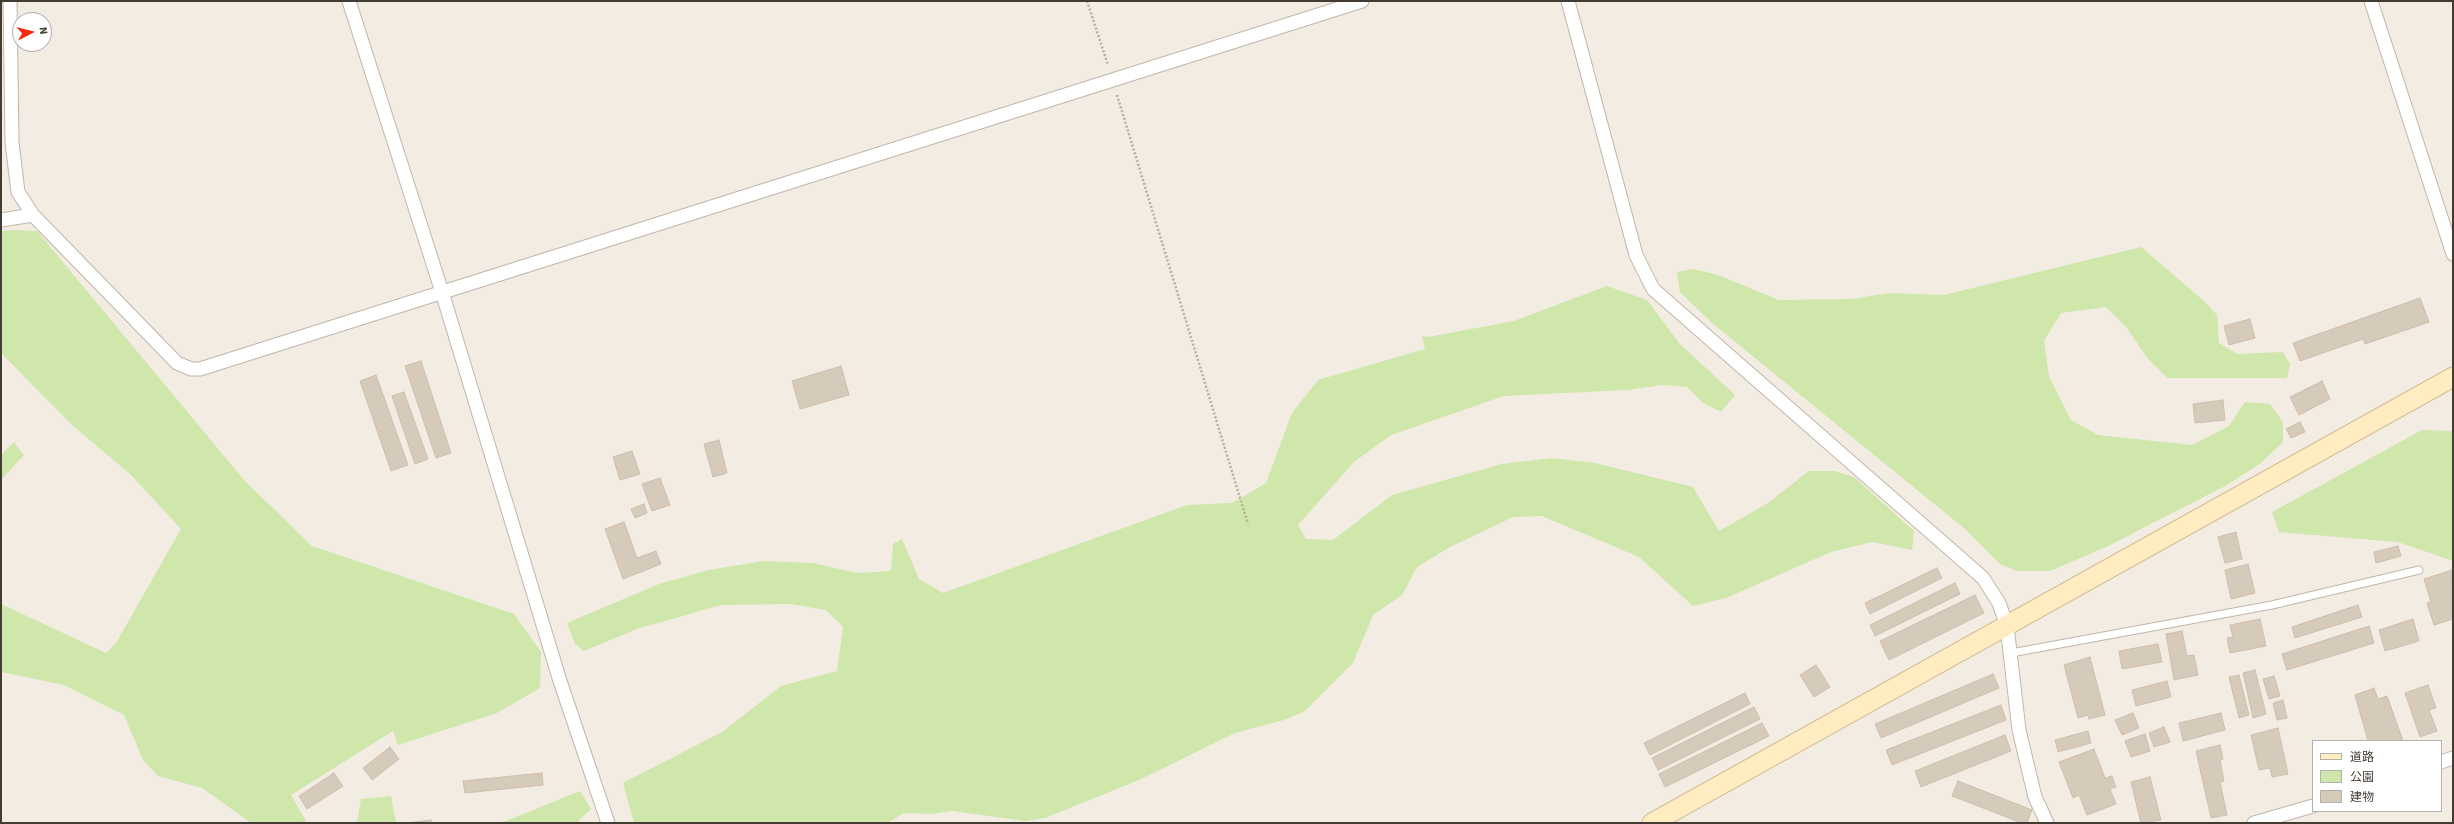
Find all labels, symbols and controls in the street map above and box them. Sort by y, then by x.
north arrow [12,12,52,52]
text: N [36,26,51,35]
legend [2312,740,2442,812]
text: 道路 [2350,749,2374,766]
text: 公園 [2350,769,2374,786]
text: 建物 [2350,789,2374,806]

